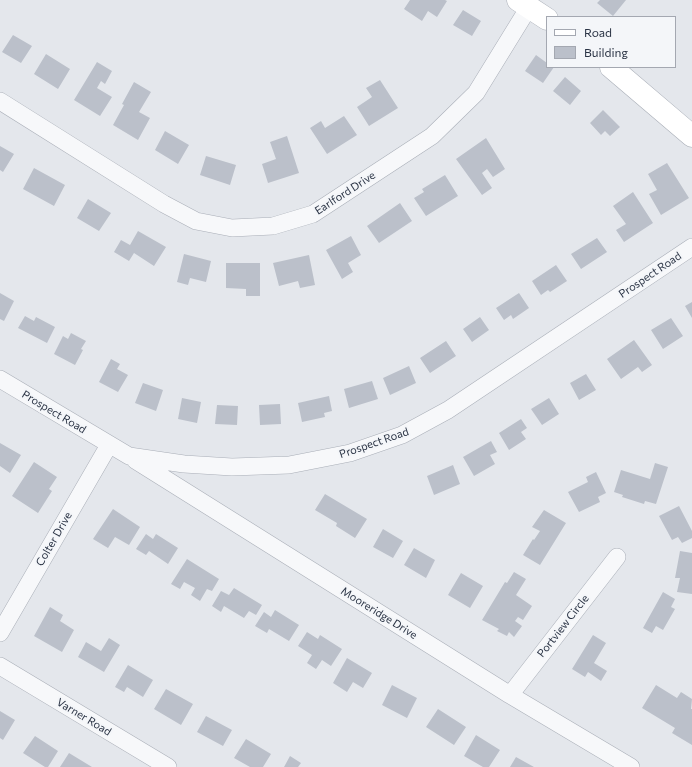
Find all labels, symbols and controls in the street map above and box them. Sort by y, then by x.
legend [546,16,676,68]
text: Road [584,25,612,39]
text: Building [584,45,628,59]
street label: Earlford Drive [312,169,378,217]
street label: Prospect Road [616,249,684,301]
street label: Prospect Road [19,388,89,436]
street label: Prospect Road [338,425,410,461]
street label: Colter Drive [33,510,75,568]
street label: Mooreridge Drive [338,584,420,642]
street label: Portview Circle [534,592,592,660]
street label: Varner Road [54,696,114,738]

